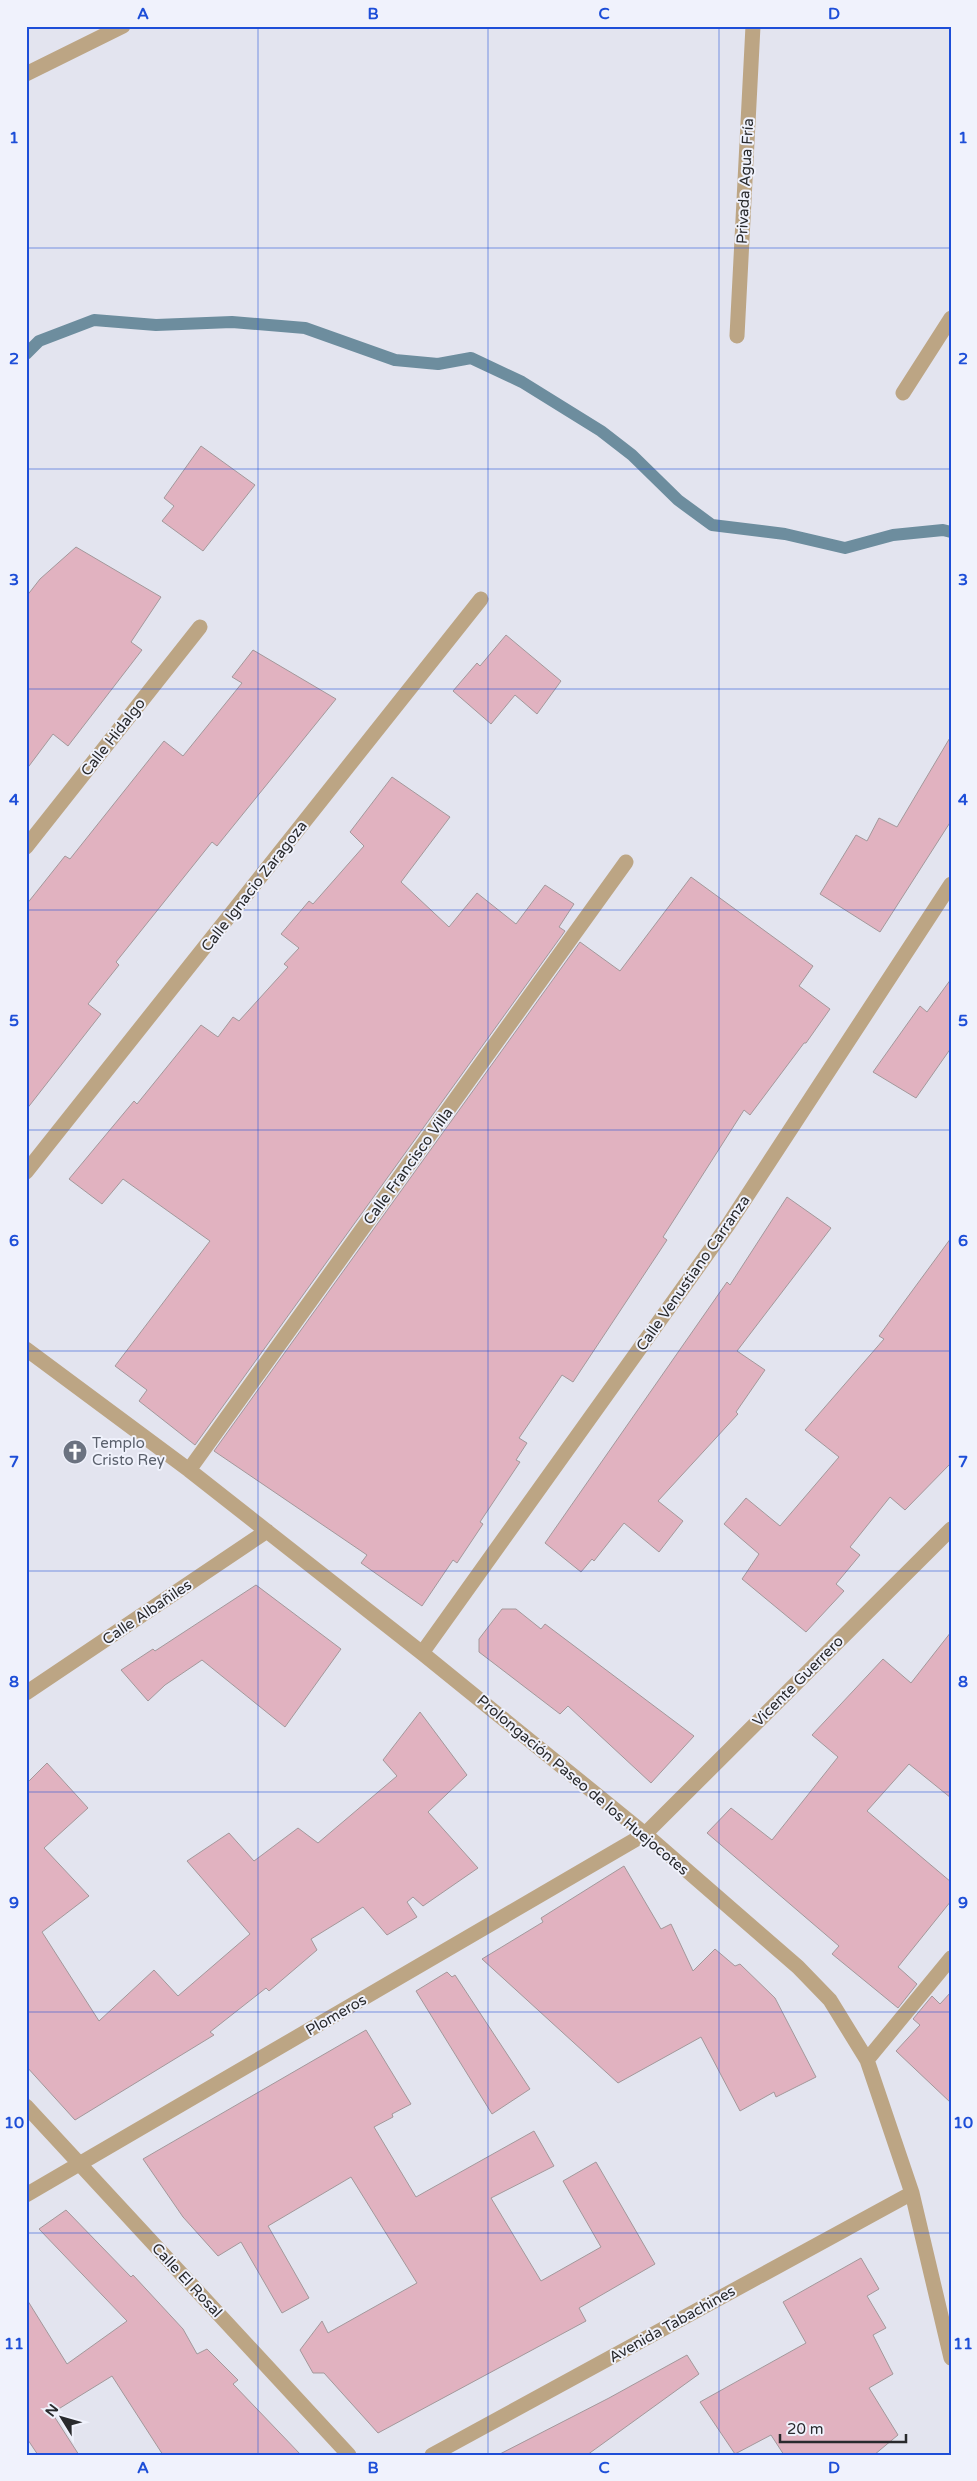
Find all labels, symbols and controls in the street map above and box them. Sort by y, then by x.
text: A [137,4,149,24]
text: B [367,4,379,24]
text: C [598,4,610,24]
text: D [828,4,840,24]
street label: Privada Agua Fría [733,118,757,244]
text: 1 [9,128,19,148]
text: 1 [958,128,968,148]
text: 2 [9,349,19,369]
text: 2 [958,349,968,369]
text: 3 [9,570,19,590]
text: 3 [958,570,968,590]
street label: Calle Hidalgo [77,694,149,780]
text: 4 [9,790,19,810]
text: 4 [958,790,968,810]
street label: Calle Ignacio Zaragoza [197,817,311,955]
text: 5 [9,1011,19,1031]
text: 5 [958,1011,968,1031]
street label: Calle Francisco Villa [359,1104,457,1228]
street label: Calle Venustiano Carranza [632,1192,754,1354]
text: 6 [9,1231,19,1251]
text: 6 [958,1231,968,1251]
place label: Templo Cristo Rey [92,1434,165,1469]
church icon: Templo Cristo Rey [62,1439,88,1465]
text: 7 [9,1452,19,1472]
text: 7 [958,1452,968,1472]
street label: Calle Albañiles [99,1576,195,1648]
street label: Vicente Guerrero [749,1632,847,1730]
text: 8 [9,1672,19,1692]
text: 8 [958,1672,968,1692]
street label: Prolongación Paseo de los Huejocotes [473,1691,693,1879]
text: 9 [9,1893,19,1913]
text: 9 [958,1893,968,1913]
street label: Plomeros [303,1990,369,2040]
text: 10 [4,2113,24,2133]
text: 10 [953,2113,973,2133]
street label: Calle El Rosal [148,2239,226,2321]
street label: Avenida Tabachines [606,2282,738,2366]
text: 11 [4,2334,24,2354]
text: 11 [953,2334,973,2354]
north arrow [38,2394,88,2444]
text: N [42,2401,62,2420]
scale bar [780,2411,906,2443]
text: 20 m [787,2420,824,2438]
text: A [137,2458,149,2478]
text: B [367,2458,379,2478]
text: C [598,2458,610,2478]
text: D [828,2458,840,2478]

